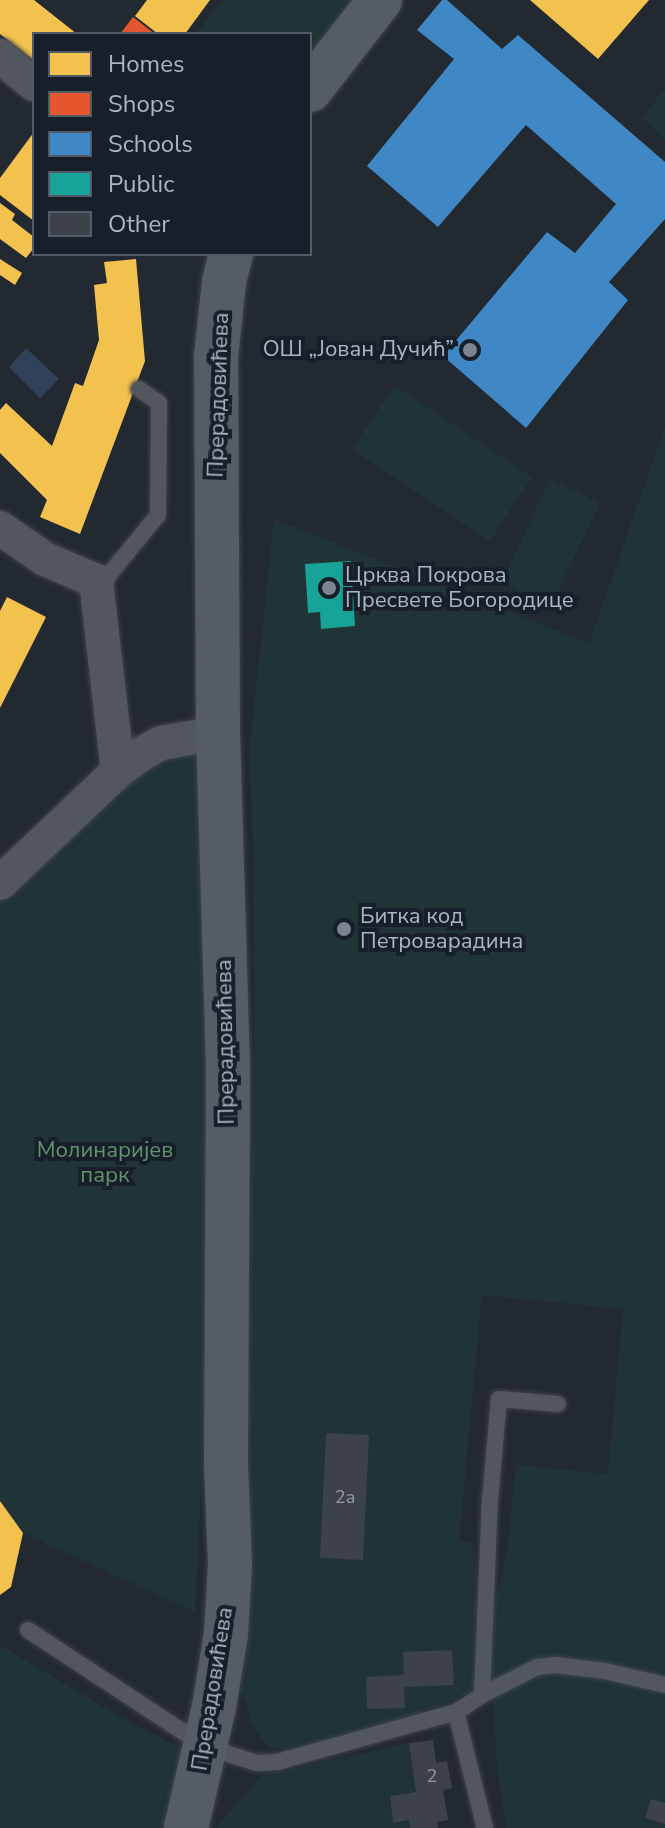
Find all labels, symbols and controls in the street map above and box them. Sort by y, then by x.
legend [32,32,312,256]
text: Homes [108,48,184,80]
text: Shops [108,88,175,120]
text: Schools [108,128,193,160]
text: Public [108,168,174,200]
text: Other [108,208,170,240]
street label: Прерадовићева [203,312,235,478]
place label: ОШ „Јован Дучић” [263,337,454,363]
marker: ОШ „Јован Дучић” [461,341,479,359]
place label: Црква Покрова Пресвете Богородице [345,562,574,614]
marker: Црква Покрова Пресвете Богородице [320,579,338,597]
place label: Битка код Петроварадина [360,903,523,954]
marker: Битка код Петроварадина [335,920,353,938]
street label: Прерадовићева [211,959,241,1125]
park label: Молинаријев парк [37,1137,173,1188]
house number: 2a [335,1486,355,1508]
street label: Прерадовићева [187,1605,239,1773]
house number: 2 [427,1765,437,1787]

